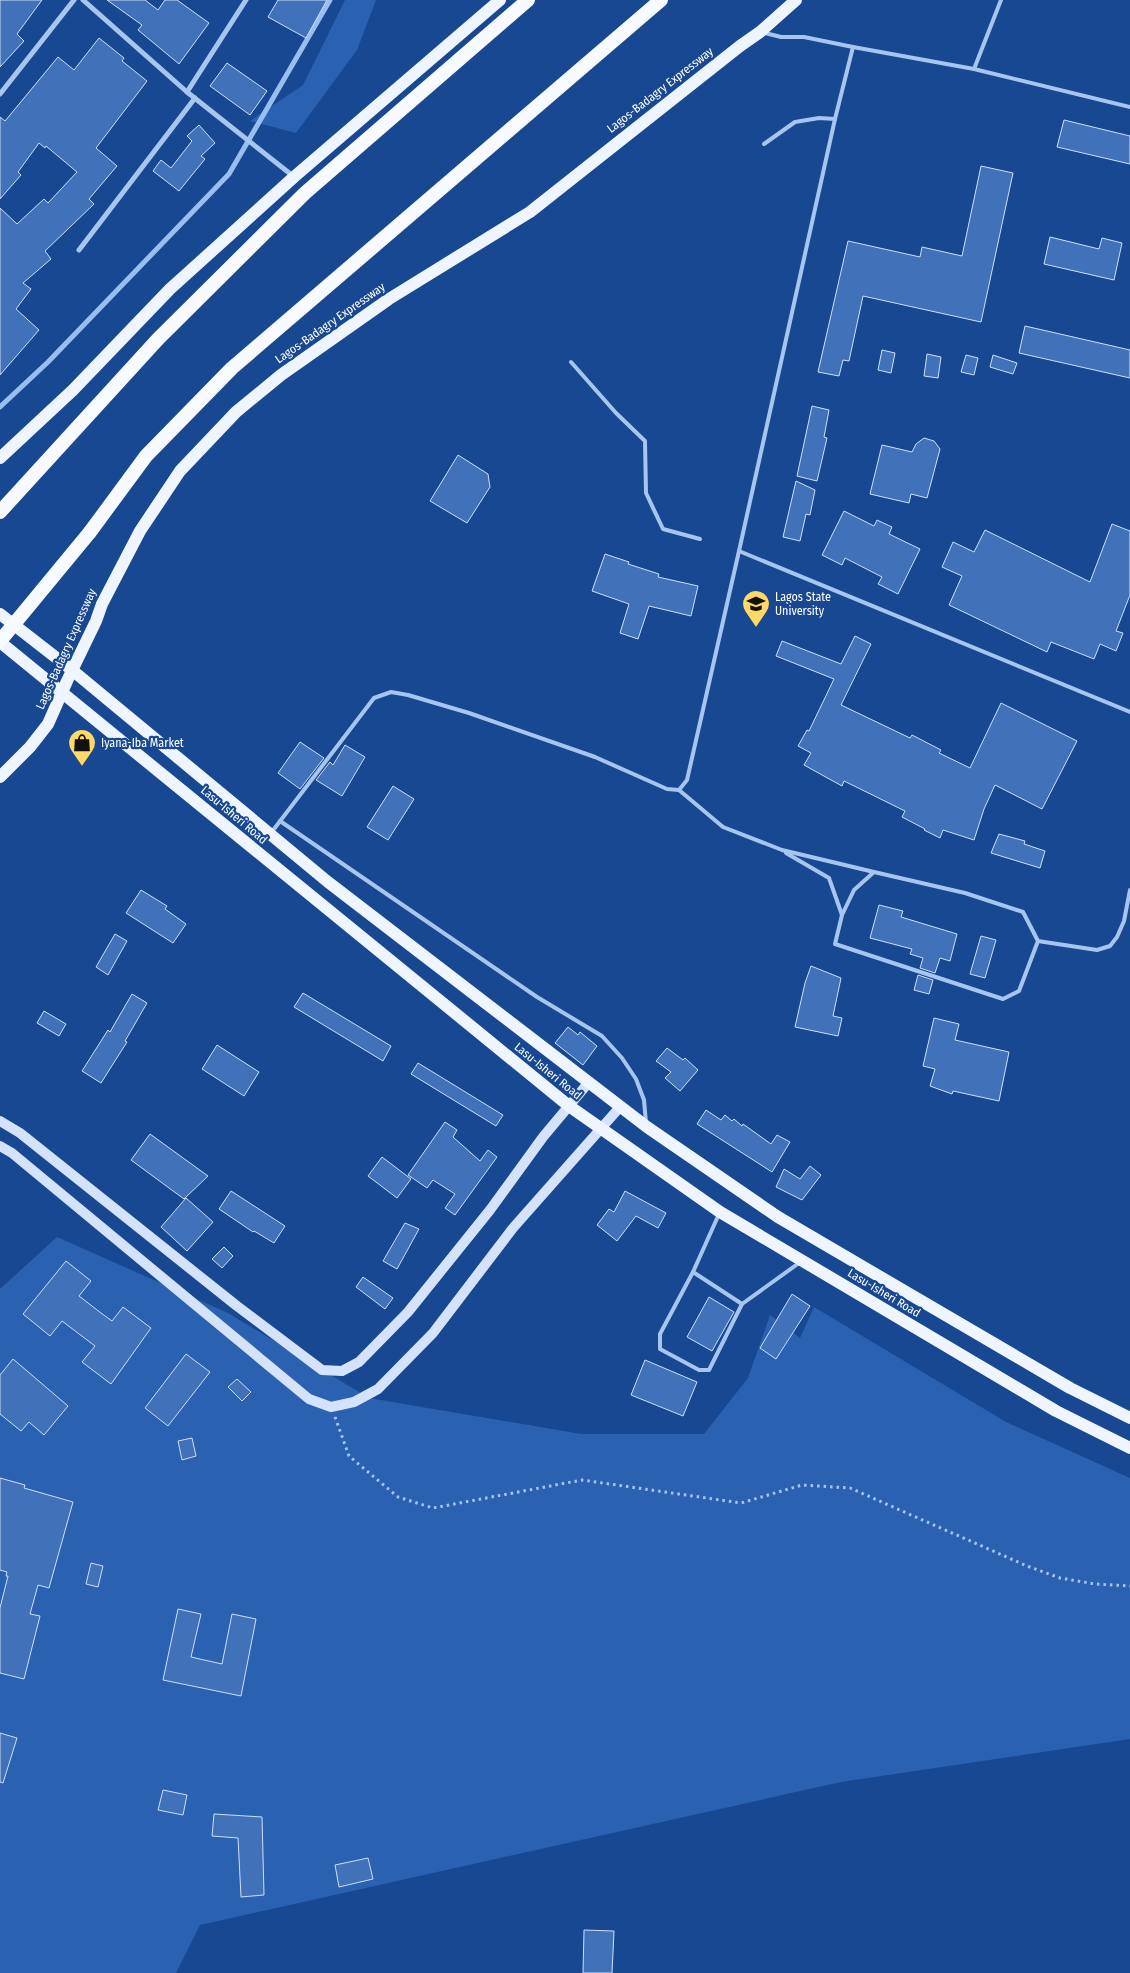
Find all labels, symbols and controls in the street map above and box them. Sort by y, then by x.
street label: Lagos-Badagry Expressway [604,44,716,136]
street label: Lagos-Badagry Expressway [272,279,388,366]
street label: Lagos-Badagry Expressway [33,586,99,712]
school or university icon: Lagos State University [741,589,771,628]
place label: Lagos State University [775,590,831,618]
shop icon: Iyana-Iba Market [67,728,97,767]
place label: Iyana-Iba Market [101,736,184,750]
street label: Lasu-Isheri Road [198,783,270,847]
street label: Lasu-Isheri Road [512,1040,584,1102]
street label: Lasu-Isheri Road [845,1266,923,1320]

